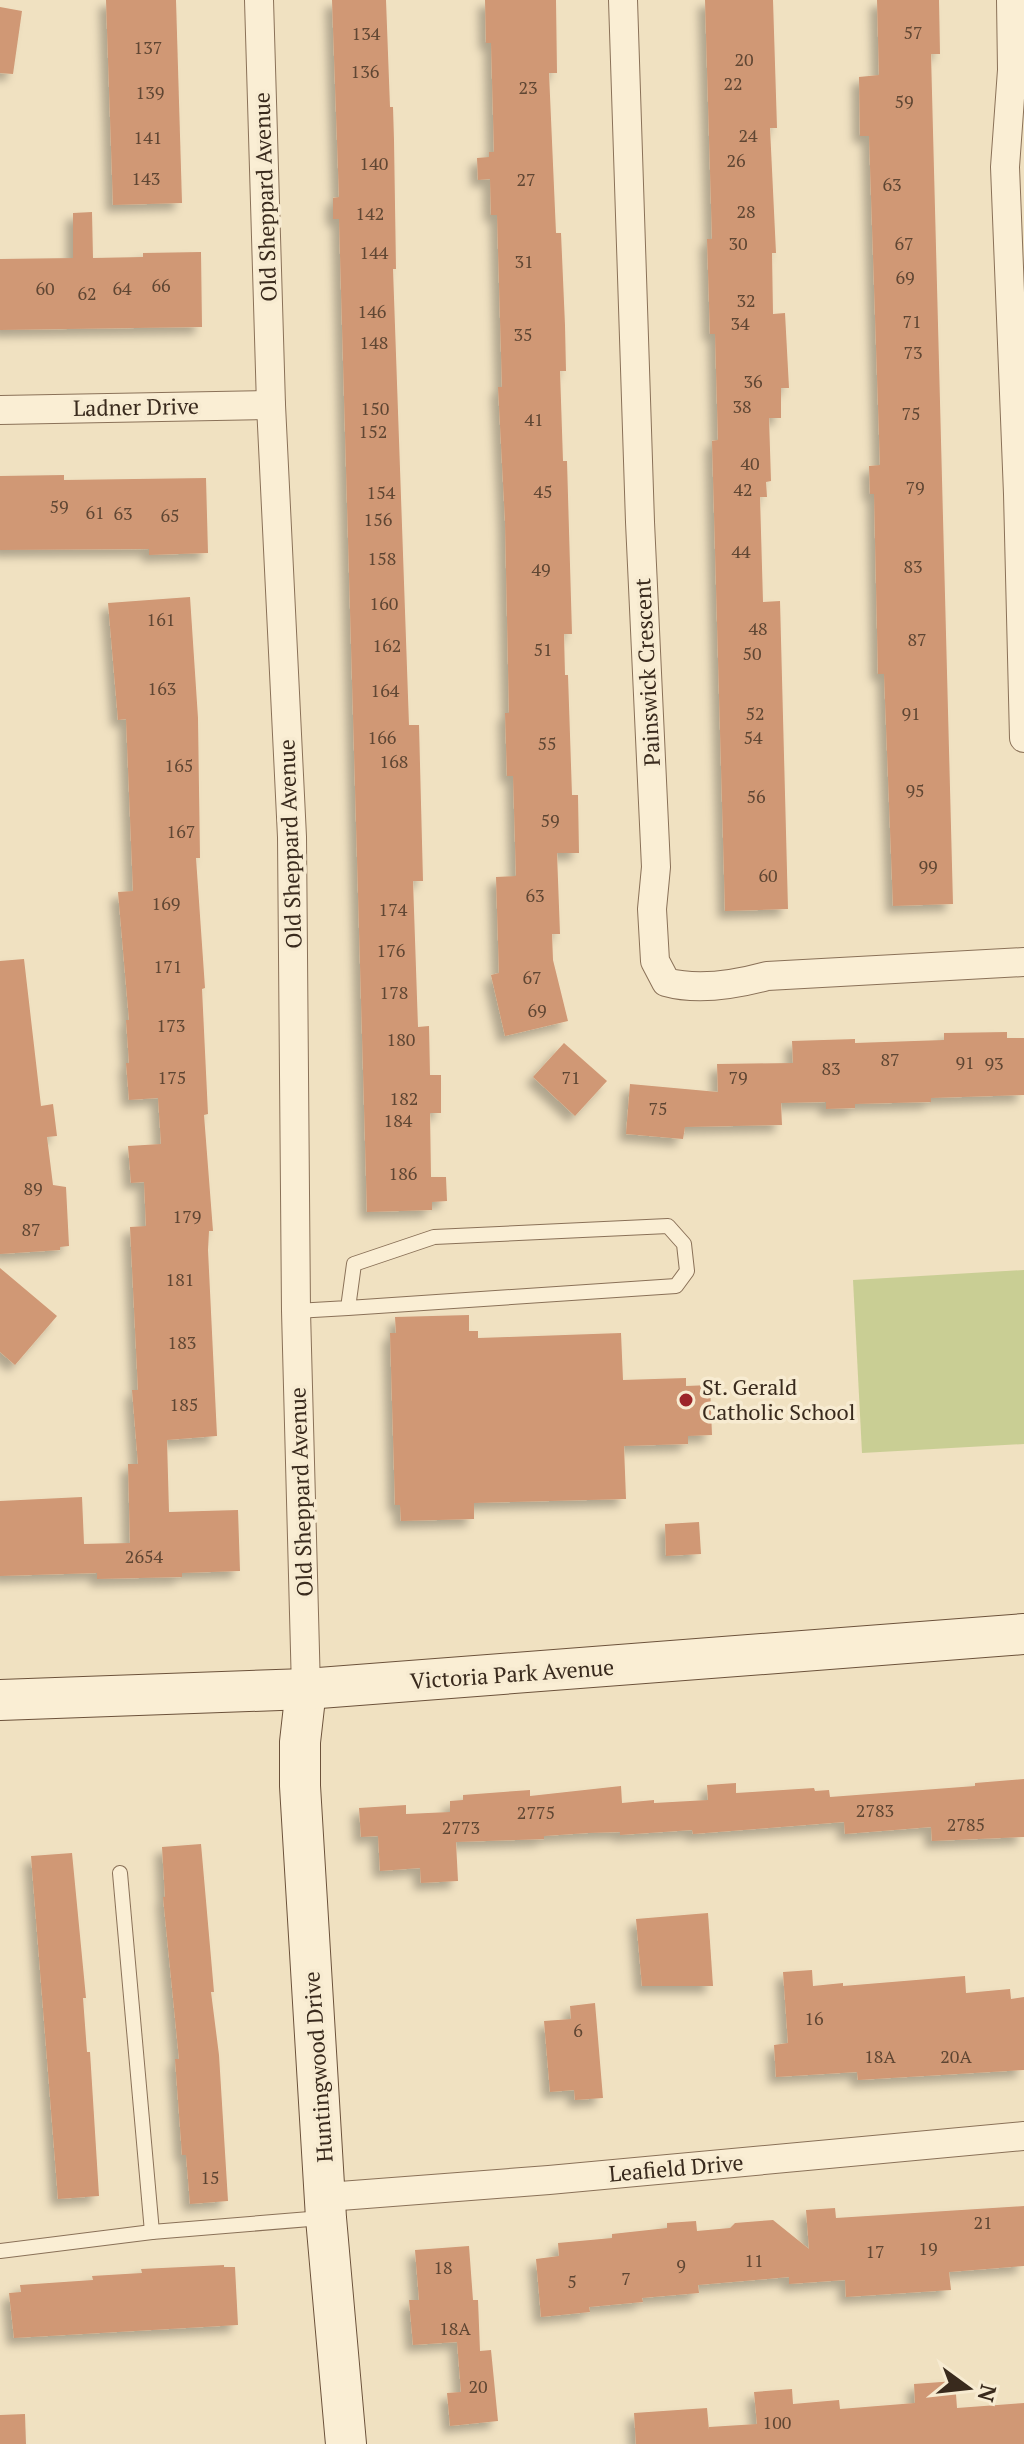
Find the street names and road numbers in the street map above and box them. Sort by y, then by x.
street label: Old Sheppard Avenue [246,92,283,302]
street label: Ladner Drive [73,391,199,422]
street label: Painswick Crescent [627,577,666,767]
street label: Old Sheppard Avenue [271,739,308,949]
street label: Old Sheppard Avenue [282,1387,319,1597]
street label: Victoria Park Avenue [409,1652,615,1695]
street label: Huntingwood Drive [296,1971,339,2163]
street label: Leafield Drive [607,2147,745,2188]

